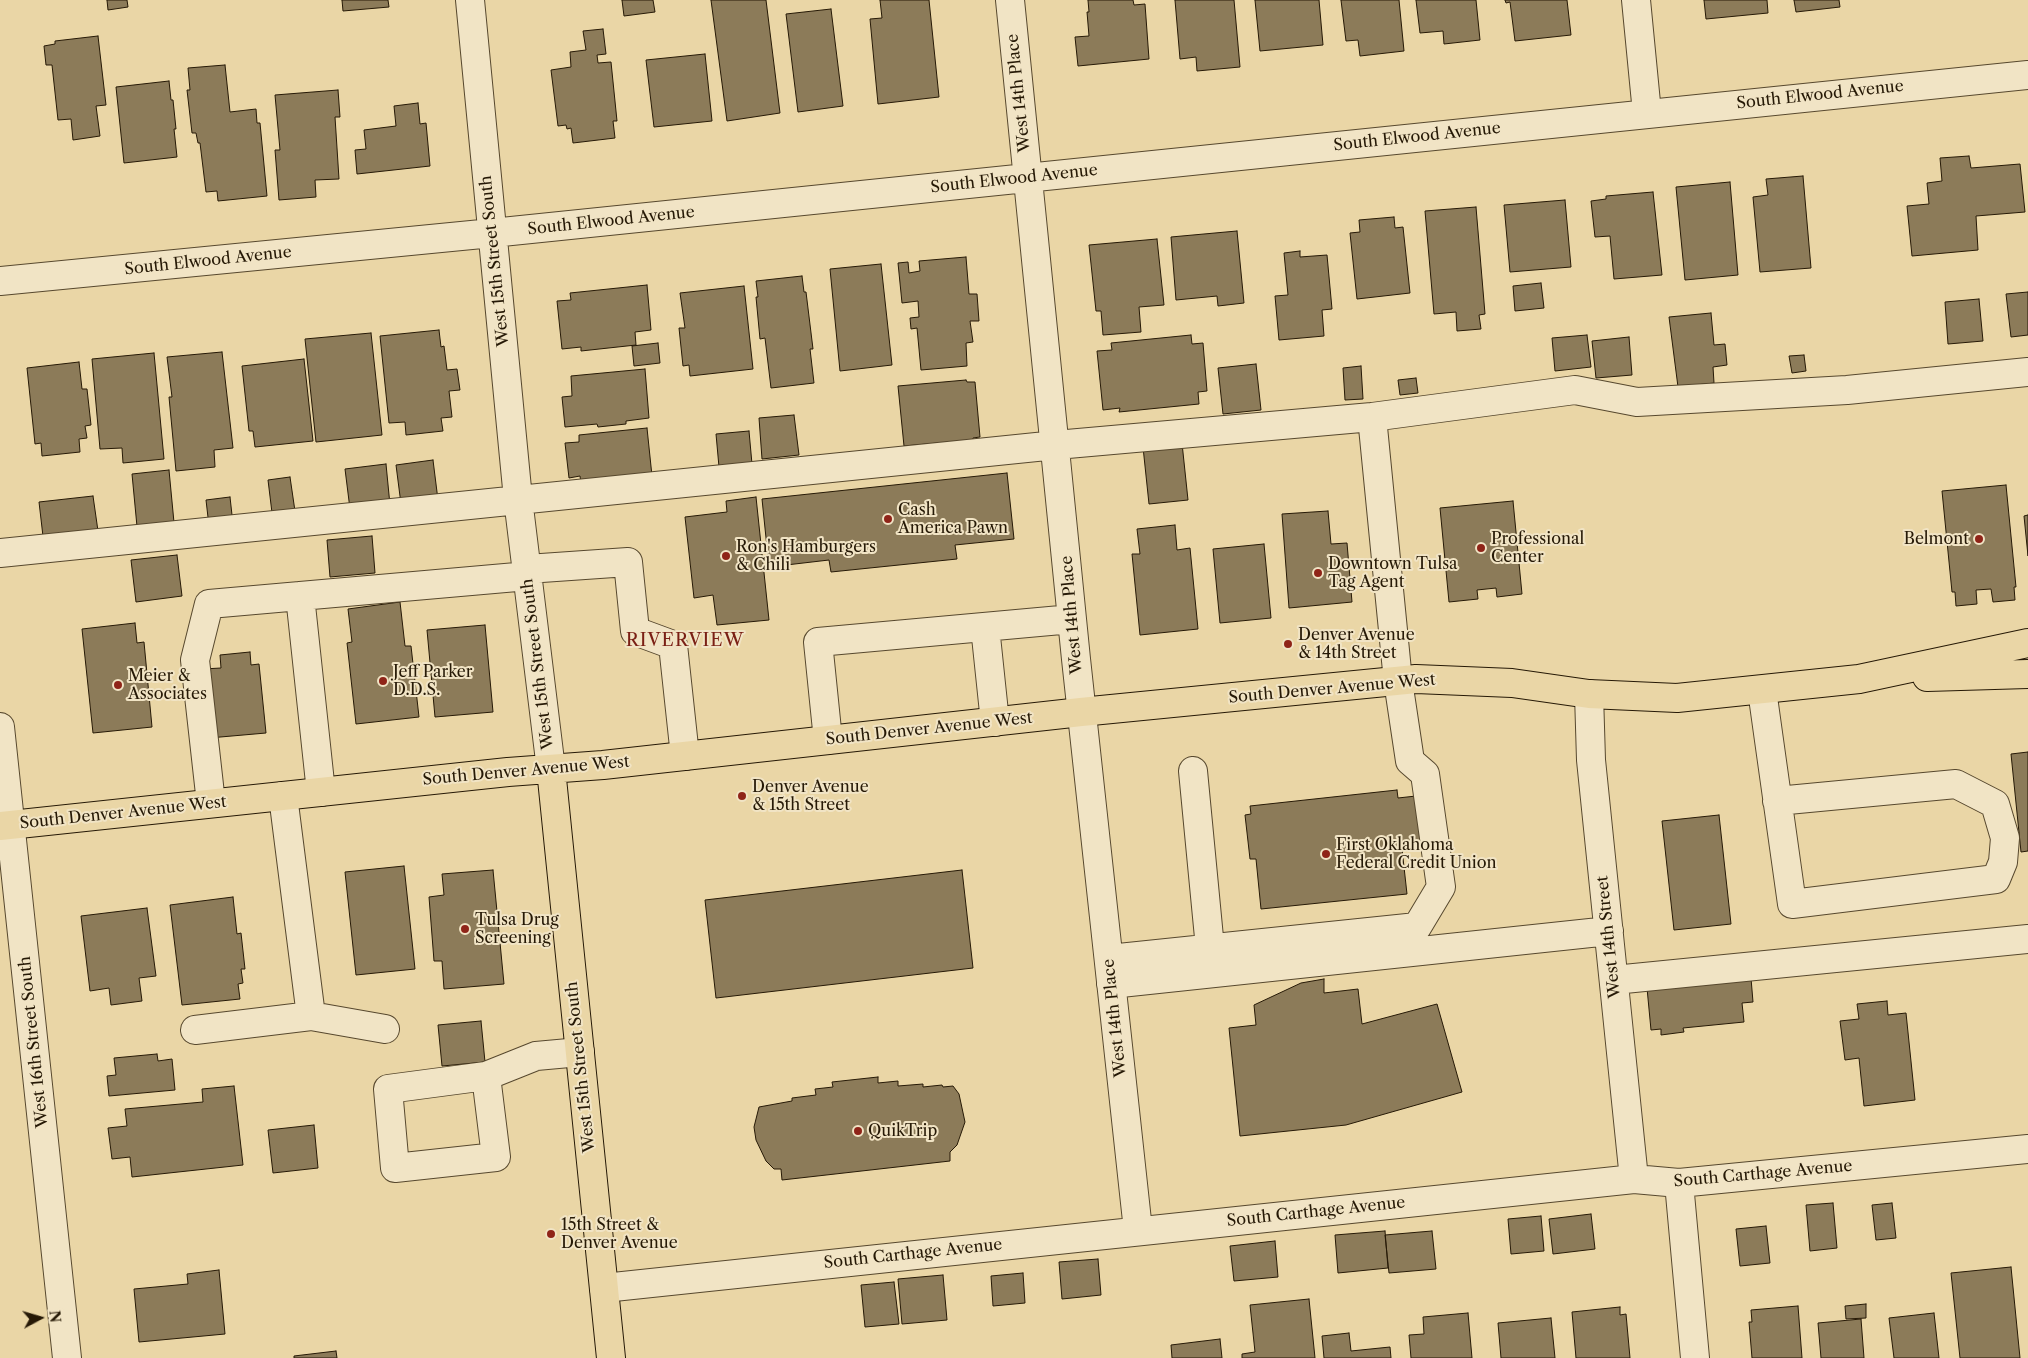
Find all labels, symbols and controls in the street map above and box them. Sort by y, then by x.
street label: West 14th Place [1003,33,1035,153]
street label: South Elwood Avenue [1735,77,1905,113]
street label: South Elwood Avenue [1332,119,1502,155]
street label: South Elwood Avenue [929,161,1099,197]
street label: West 15th Street South [476,175,514,347]
street label: South Elwood Avenue [526,203,696,239]
street label: South Elwood Avenue [123,243,293,279]
place label: Cash America Pawn [898,500,1008,538]
marker: Cash America Pawn [882,513,894,525]
place label: Professional Center [1491,529,1584,567]
place label: Belmont [1904,529,1969,549]
marker: Belmont [1973,533,1985,545]
place label: Ron's Hamburgers & Chili [736,537,876,575]
marker: Professional Center [1475,542,1487,554]
marker: Ron's Hamburgers & Chili [720,550,732,562]
place label: Downtown Tulsa Tag Agent [1328,554,1458,592]
street label: West 14th Place [1057,555,1087,675]
marker: Downtown Tulsa Tag Agent [1312,567,1324,579]
street label: West 15th Street South [518,578,558,750]
place label: Denver Avenue & 14th Street [1298,625,1415,663]
district label: RIVERVIEW [625,630,745,652]
marker: Denver Avenue & 14th Street [1282,638,1294,650]
place label: Jeff Parker D.D.S. [393,662,473,700]
place label: Meier & Associates [128,666,207,704]
street label: South Denver Avenue West [1228,670,1436,708]
marker: Jeff Parker D.D.S. [377,675,389,687]
marker: Meier & Associates [112,679,124,691]
street label: South Denver Avenue West [825,709,1033,749]
street label: South Denver Avenue West [422,752,630,790]
place label: Denver Avenue & 15th Street [752,777,869,815]
marker: Denver Avenue & 15th Street [736,790,748,802]
street label: South Denver Avenue West [19,793,227,833]
place label: First Oklahoma Federal Credit Union [1336,835,1497,873]
marker: First Oklahoma Federal Credit Union [1320,848,1332,860]
street label: West 14th Street [1593,875,1625,999]
place label: Tulsa Drug Screening [475,910,559,948]
marker: Tulsa Drug Screening [459,923,471,935]
street label: West 16th Street South [15,955,53,1129]
street label: West 14th Place [1099,958,1131,1078]
street label: West 15th Street South [562,981,600,1153]
place label: QuikTrip [868,1121,937,1141]
marker: QuikTrip [852,1125,864,1137]
street label: South Carthage Avenue [1673,1157,1853,1191]
street label: South Carthage Avenue [1226,1193,1406,1231]
place label: 15th Street & Denver Avenue [561,1215,678,1253]
marker: 15th Street & Denver Avenue [545,1228,557,1240]
street label: South Carthage Avenue [823,1235,1003,1273]
north arrow [15,1293,65,1343]
text: N [45,1309,65,1323]

